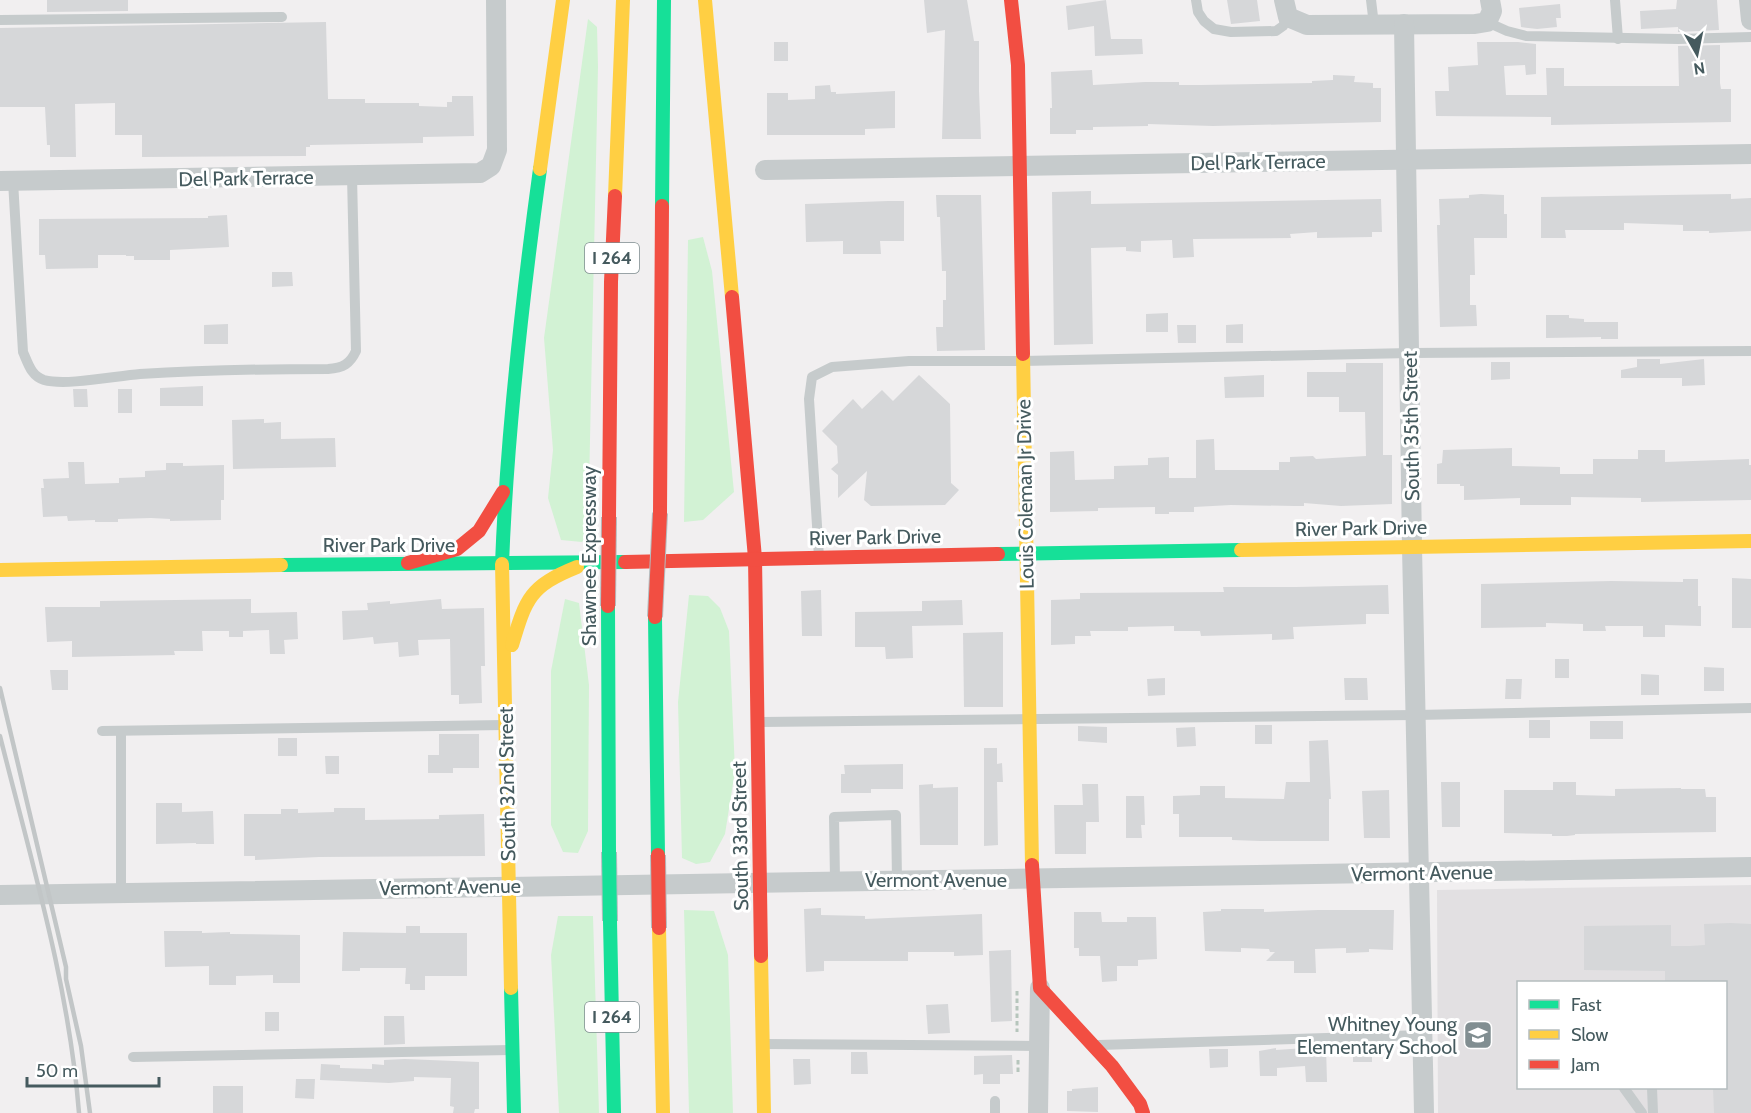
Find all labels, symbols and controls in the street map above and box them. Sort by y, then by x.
north arrow [1667,24,1727,84]
text: N [1692,58,1706,79]
street label: Del Park Terrace [1190,149,1326,175]
street label: Del Park Terrace [178,165,314,191]
road number: I 264 [585,243,639,273]
street label: South 35th Street [1398,350,1424,501]
street label: Louis Coleman Jr Drive [1011,399,1039,589]
street label: Shawnee Expressway [577,466,601,646]
street label: River Park Drive [1295,515,1427,541]
street label: River Park Drive [809,524,941,550]
street label: River Park Drive [323,533,455,557]
street label: South 32nd Street [494,706,520,862]
street label: South 33rd Street [727,761,753,911]
street label: Vermont Avenue [1351,860,1493,886]
street label: Vermont Avenue [865,868,1007,892]
street label: Vermont Avenue [379,874,521,900]
legend [1517,981,1727,1089]
text: Fast [1571,994,1602,1016]
road number: I 264 [585,1002,639,1032]
place label: Whitney Young Elementary School [1297,1012,1458,1059]
school or university icon: Whitney Young Elementary School [1462,1019,1494,1051]
text: Slow [1571,1024,1608,1046]
scale bar [27,1050,159,1088]
text: Jam [1570,1054,1600,1076]
text: 50 m [36,1060,78,1082]

